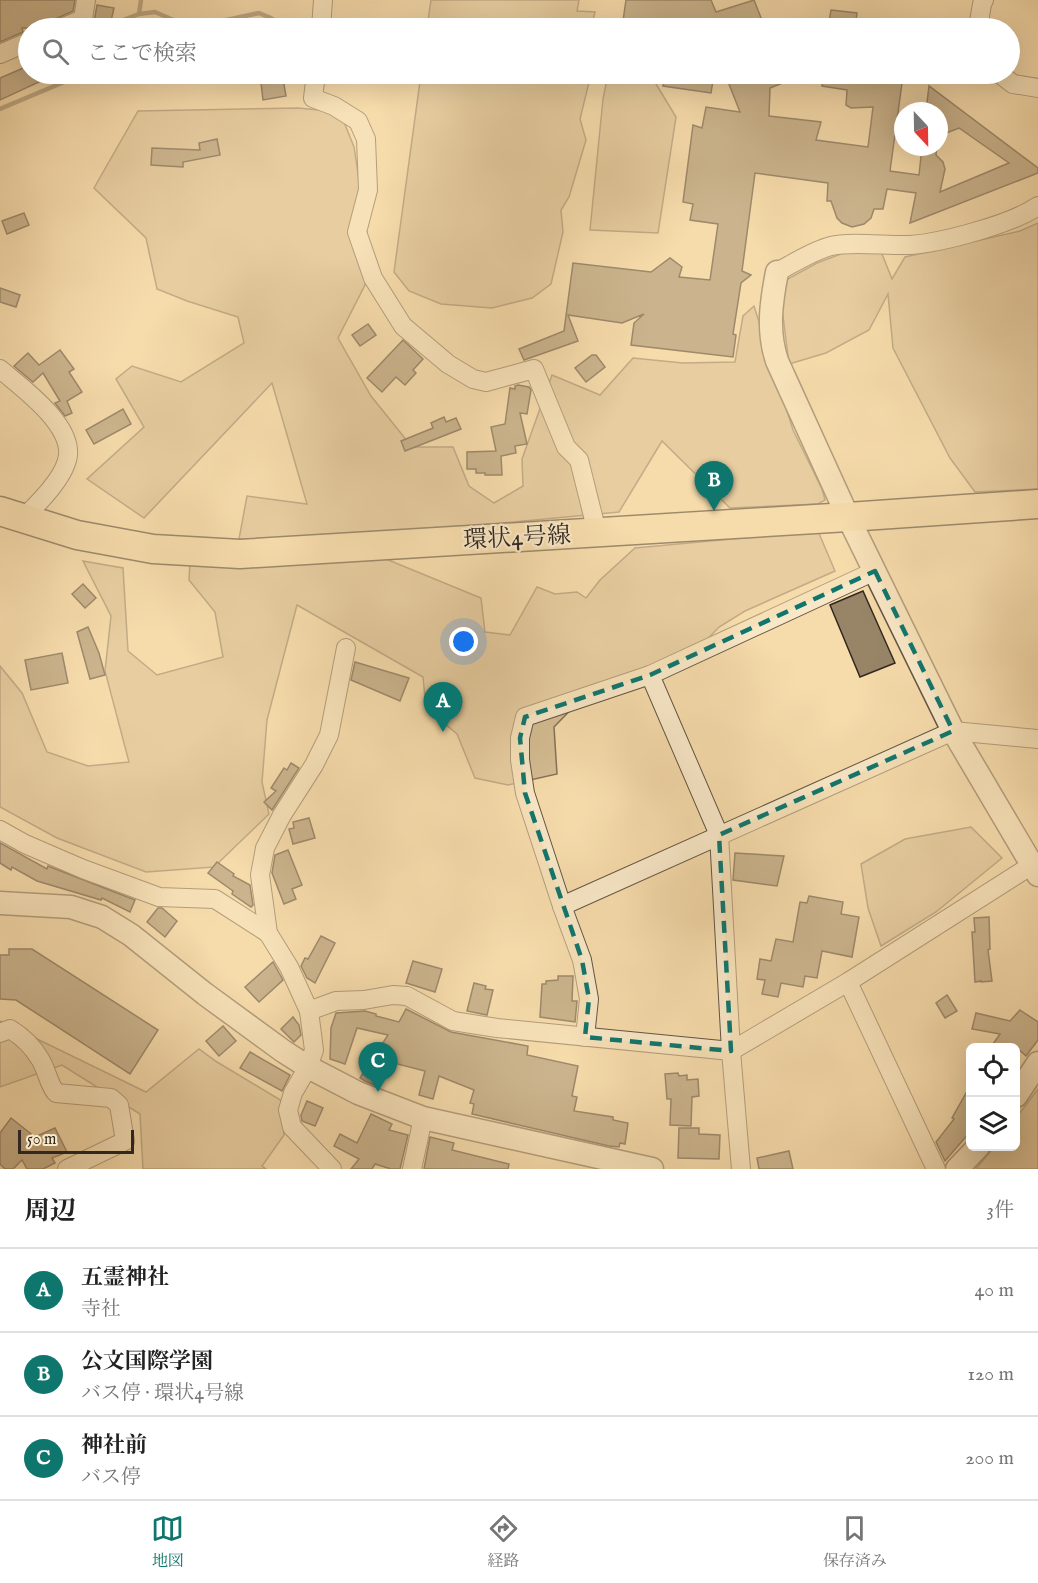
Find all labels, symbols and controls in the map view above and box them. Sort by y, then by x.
search box [18,18,1020,84]
icon: search [39,35,72,68]
text: ここで検索 [87,40,197,68]
north arrow [894,102,948,156]
pin: B [694,462,734,511]
street label: 環状4号線 [462,520,572,557]
your location [449,627,478,656]
pin: A [424,682,462,732]
pin: C [358,1042,398,1092]
map controls [966,1043,1020,1151]
button: locate [966,1043,1020,1097]
button: layers [966,1097,1020,1151]
scale bar [18,1127,134,1154]
text: 50 m [27,1130,56,1150]
text: 周辺 [24,1195,76,1228]
text: 3件 [987,1198,1014,1223]
text: 五霊神社 [81,1264,169,1292]
text: A [37,1278,50,1303]
text: 40 m [975,1278,1014,1303]
text: 寺社 [81,1297,121,1322]
text: 公文国際学園 [81,1348,213,1376]
text: B [37,1362,50,1387]
text: 120 m [968,1362,1014,1387]
text: バス停 · 環状4号線 [81,1381,244,1406]
text: 神社前 [81,1432,147,1460]
text: C [36,1446,51,1471]
text: 200 m [965,1446,1014,1471]
text: バス停 [81,1465,141,1490]
tab: 地図 [151,1512,184,1572]
tab: 経路 [487,1512,520,1572]
tab: 保存済み [823,1512,887,1572]

